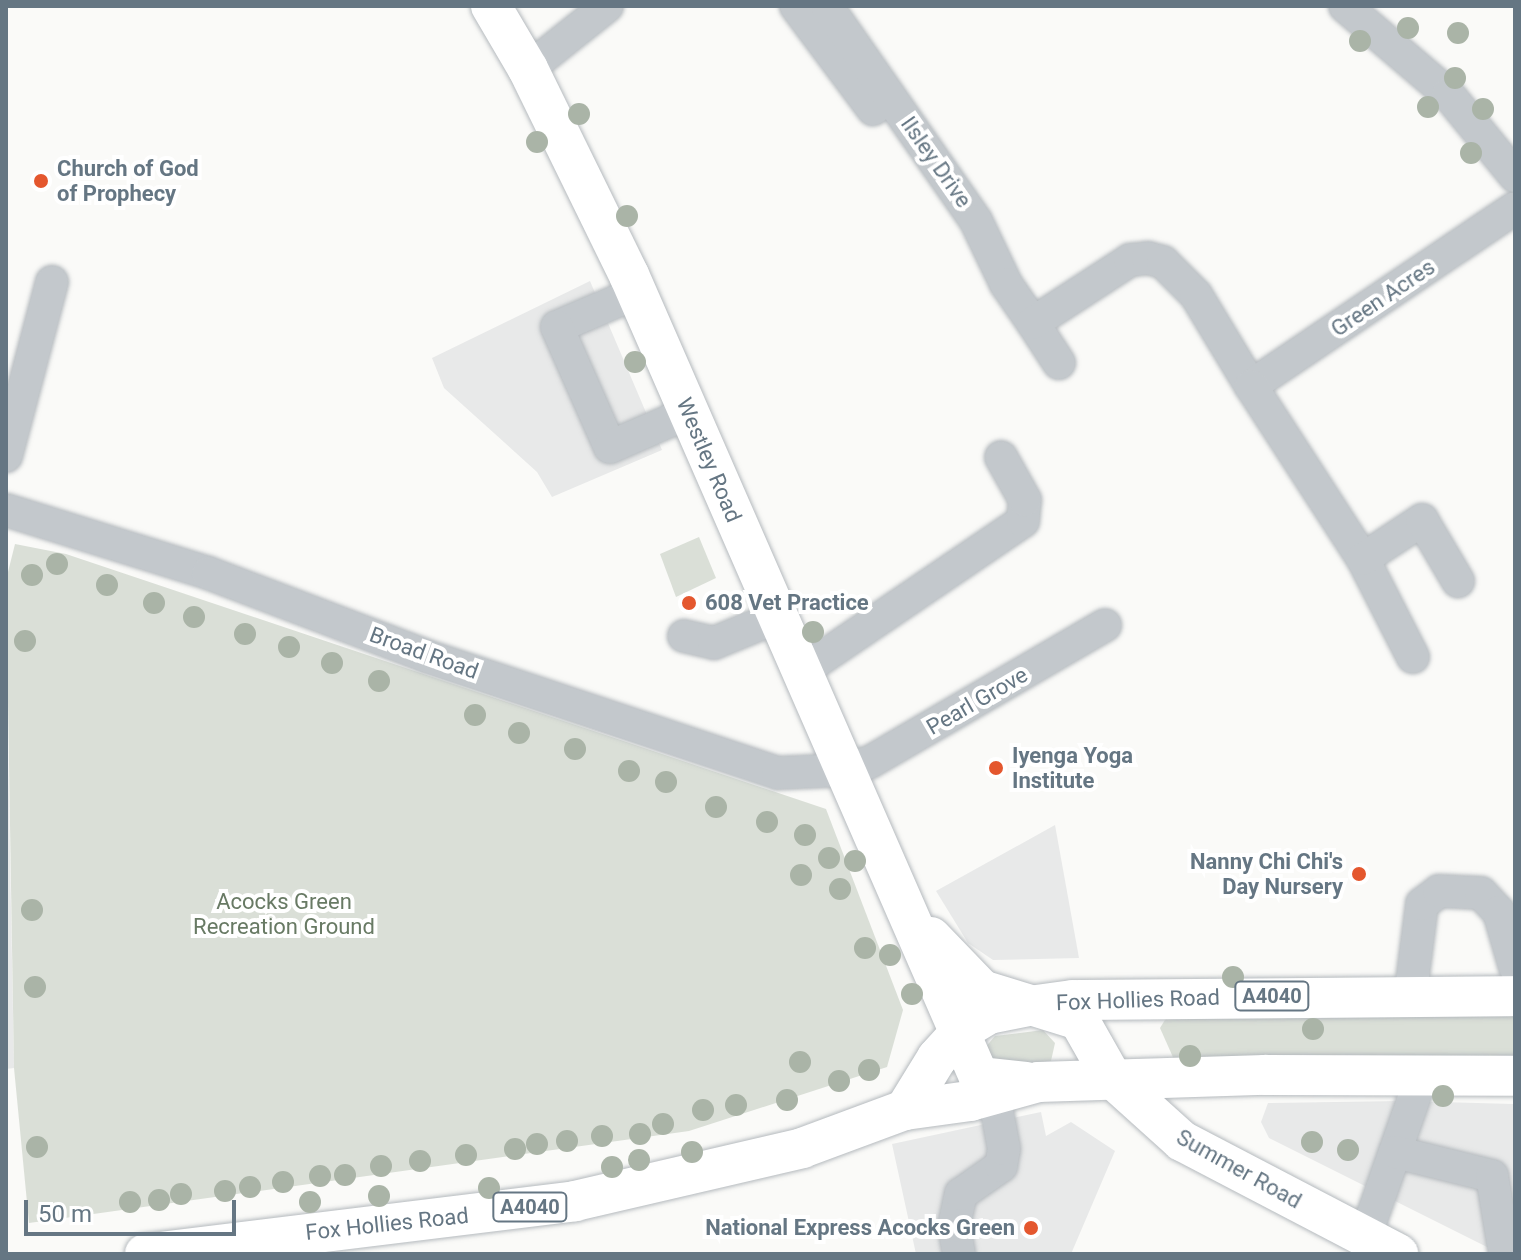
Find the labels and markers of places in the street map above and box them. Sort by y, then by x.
place label: Church of God of Prophecy [57,155,199,206]
marker: Church of God of Prophecy [32,172,50,190]
place label: 608 Vet Practice [705,590,869,616]
marker: 608 Vet Practice [680,594,698,612]
place label: Iyenga Yoga Institute [1012,742,1133,794]
marker: Iyenga Yoga Institute [987,759,1005,777]
place label: Nanny Chi Chi's Day Nursery [1190,848,1343,900]
marker: Nanny Chi Chi's Day Nursery [1350,865,1368,883]
place label: National Express Acocks Green [705,1215,1015,1241]
marker: National Express Acocks Green [1022,1219,1040,1237]

